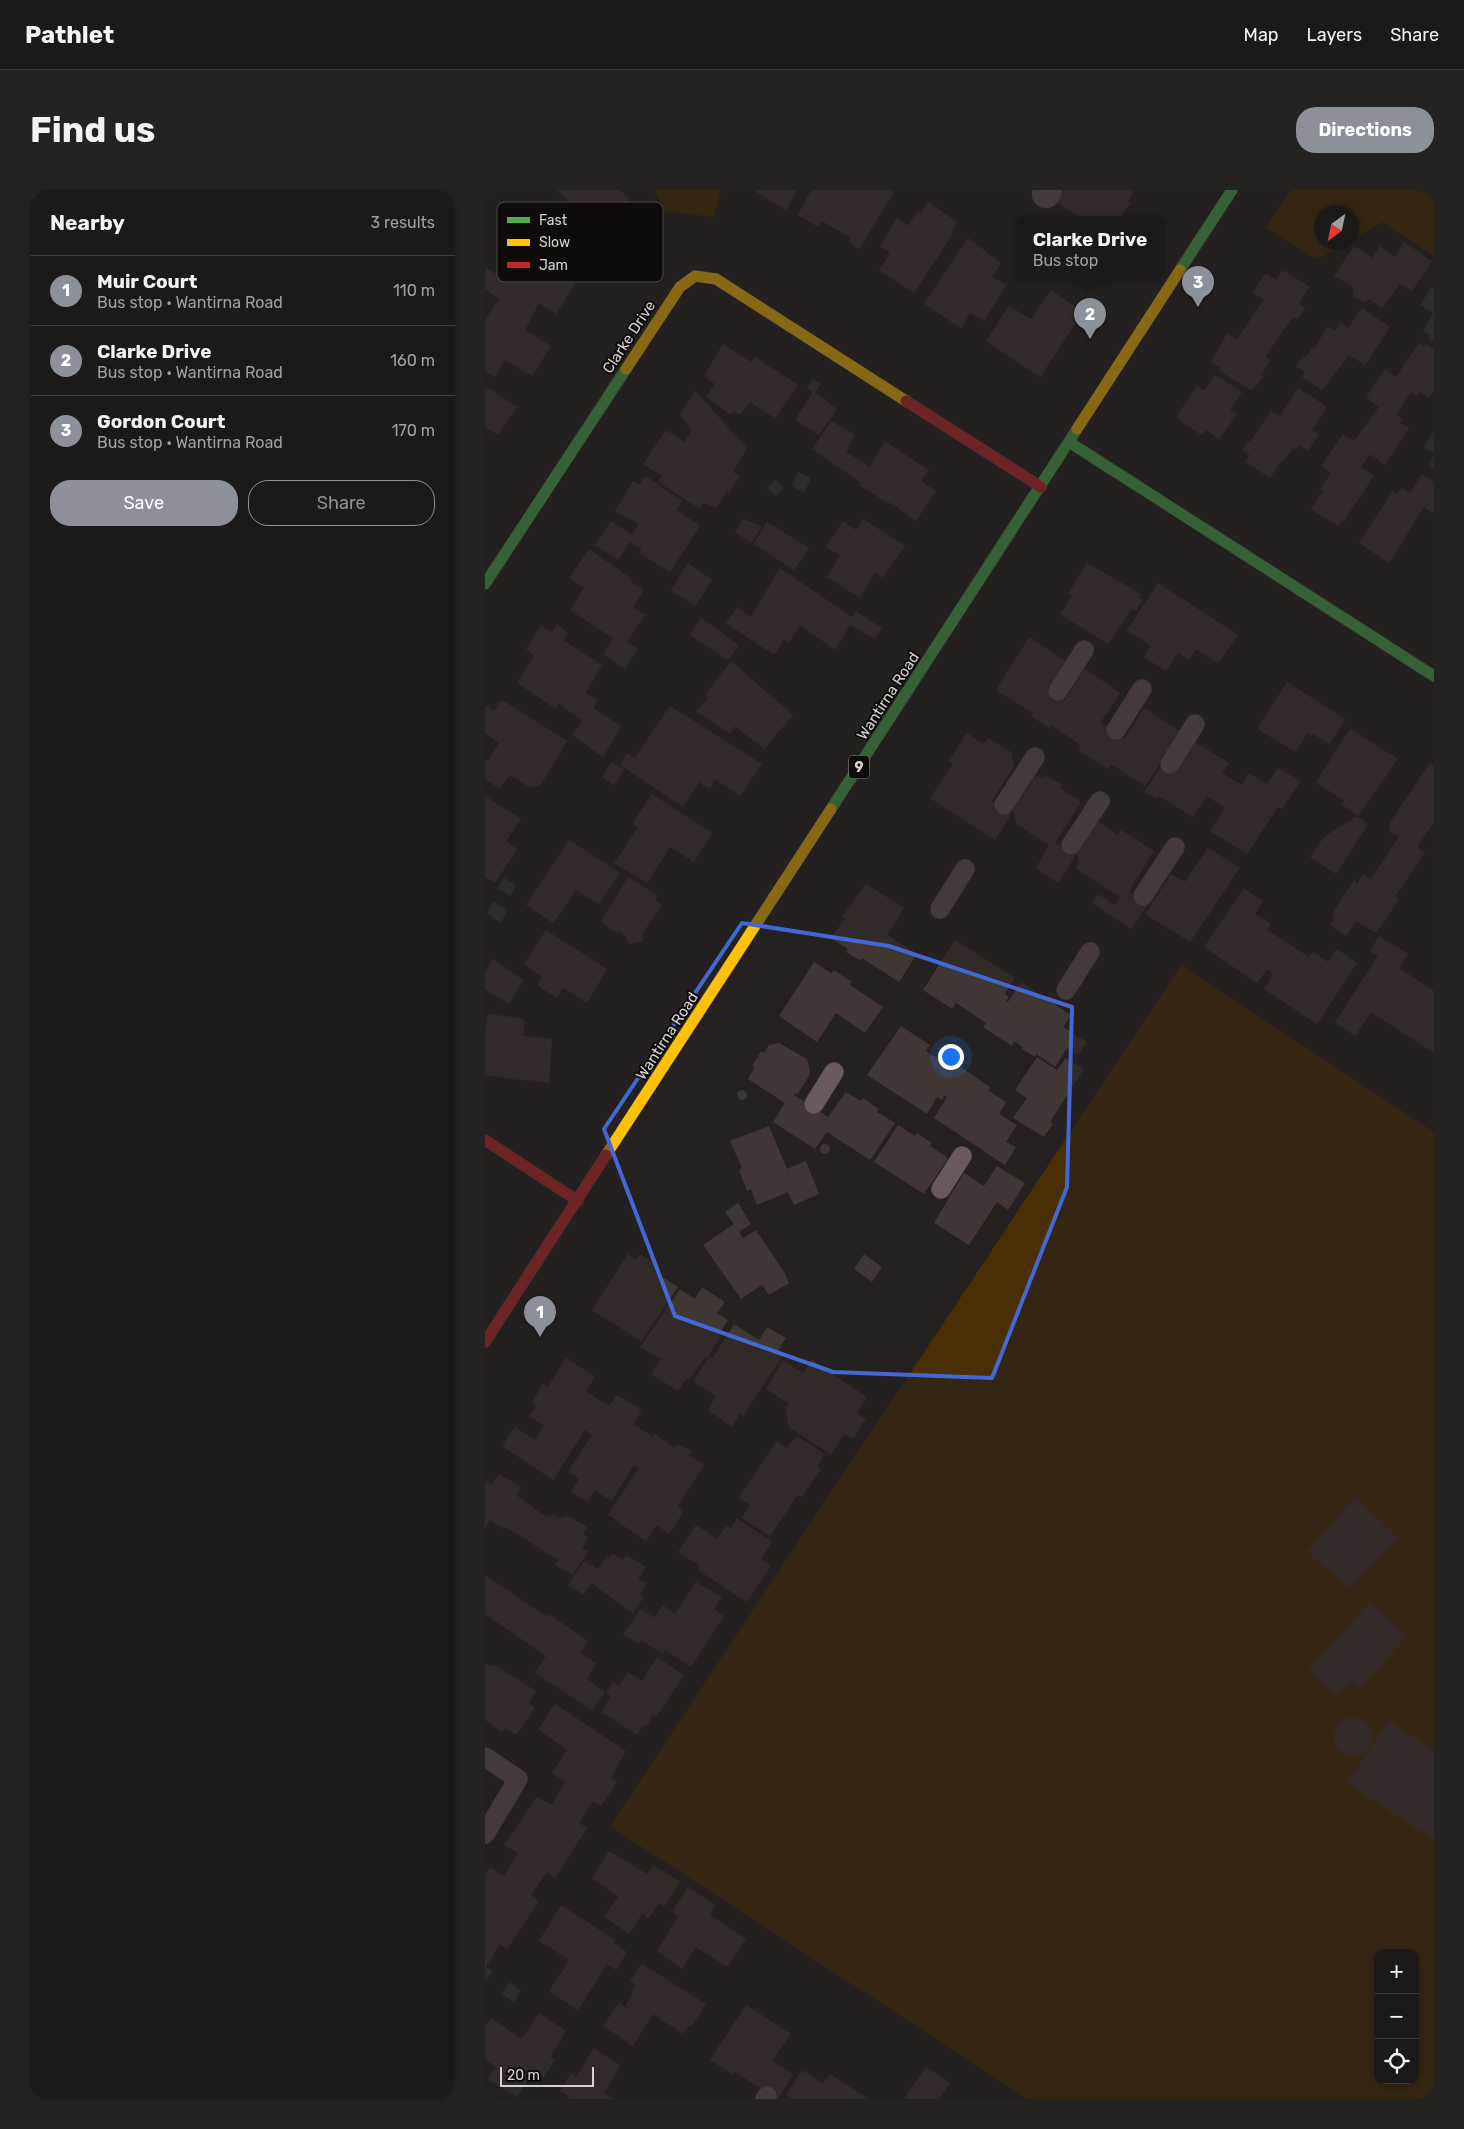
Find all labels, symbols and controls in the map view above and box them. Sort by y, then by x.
text: Pathlet [25,21,114,49]
text: Map [1244,24,1279,46]
text: Layers [1307,24,1362,46]
text: Share [1390,24,1439,46]
button: Directions [1296,107,1434,153]
text: Find us [30,109,155,151]
legend [497,202,663,282]
north arrow [1314,205,1359,250]
text: Nearby [50,210,125,235]
text: Fast [539,212,568,229]
text: 3 results [370,213,435,232]
popup [1015,216,1165,281]
text: Clarke Drive [1033,228,1147,251]
text: Slow [539,234,570,251]
text: Bus stop [1033,251,1098,270]
text: Jam [539,257,568,274]
pin: 3 [1182,266,1214,307]
text: Muir Court [97,270,197,293]
text: 1 [62,281,70,300]
text: 110 m [393,281,435,300]
text: Bus stop · Wantirna Road [97,293,283,312]
street label: Clarke Drive [599,297,659,377]
pin: 2 [1074,298,1106,339]
text: Clarke Drive [97,340,212,363]
text: 2 [61,351,71,370]
text: 160 m [390,351,435,370]
text: Bus stop · Wantirna Road [97,363,283,382]
text: Gordon Court [97,410,225,433]
text: 3 [61,421,71,440]
text: 170 m [392,421,435,440]
text: Bus stop · Wantirna Road [97,433,283,452]
button: Save [50,480,238,526]
button: Share [248,480,435,526]
street label: Wantirna Road [853,649,923,743]
road number: 9 [849,756,869,778]
street label: Wantirna Road [632,989,702,1083]
your location [938,1044,964,1070]
pin: 1 [524,1296,556,1337]
map controls [1374,1949,1419,2084]
button: + [1374,1949,1419,1994]
button: − [1374,1994,1419,2039]
button: locate [1374,2039,1419,2084]
scale bar [500,2064,594,2087]
text: 20 m [507,2067,540,2084]

